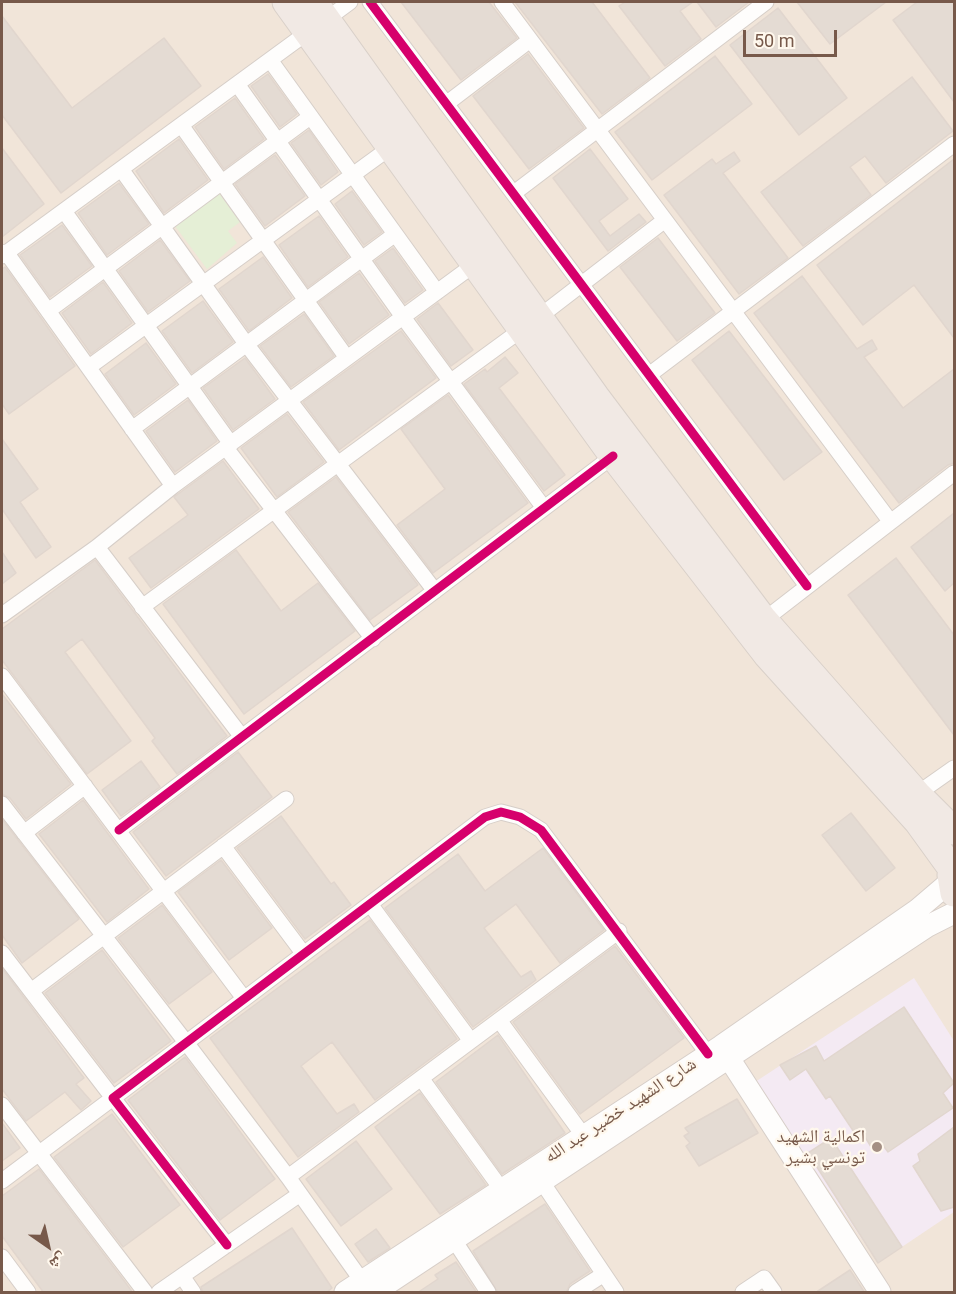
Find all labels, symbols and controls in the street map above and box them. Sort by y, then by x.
scale bar [746,18,840,56]
text: 50 m [754,30,794,51]
street label: شارع الشهيد خضير عبد الله [541,1054,701,1168]
place label: اكمالية الشهيد تونسي بشير [776,1126,865,1168]
marker: اكمالية الشهيد تونسي بشير [870,1140,884,1154]
north arrow [18,1216,78,1276]
text: ش [46,1249,71,1274]

